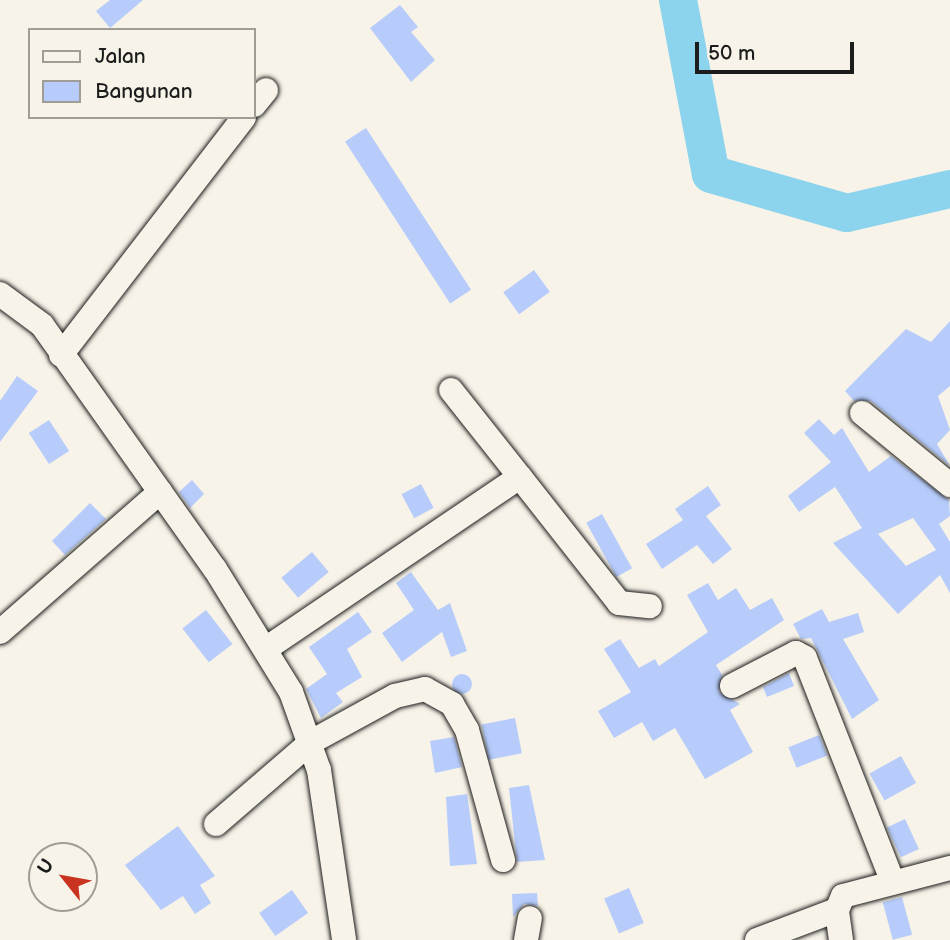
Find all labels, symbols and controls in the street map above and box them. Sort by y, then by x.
legend [28,28,256,119]
scale bar [698,28,857,72]
text: 50 m [708,41,755,66]
text: Jalan [95,44,146,69]
text: Bangunan [95,79,193,104]
north arrow [28,842,98,912]
text: U [33,855,60,879]

